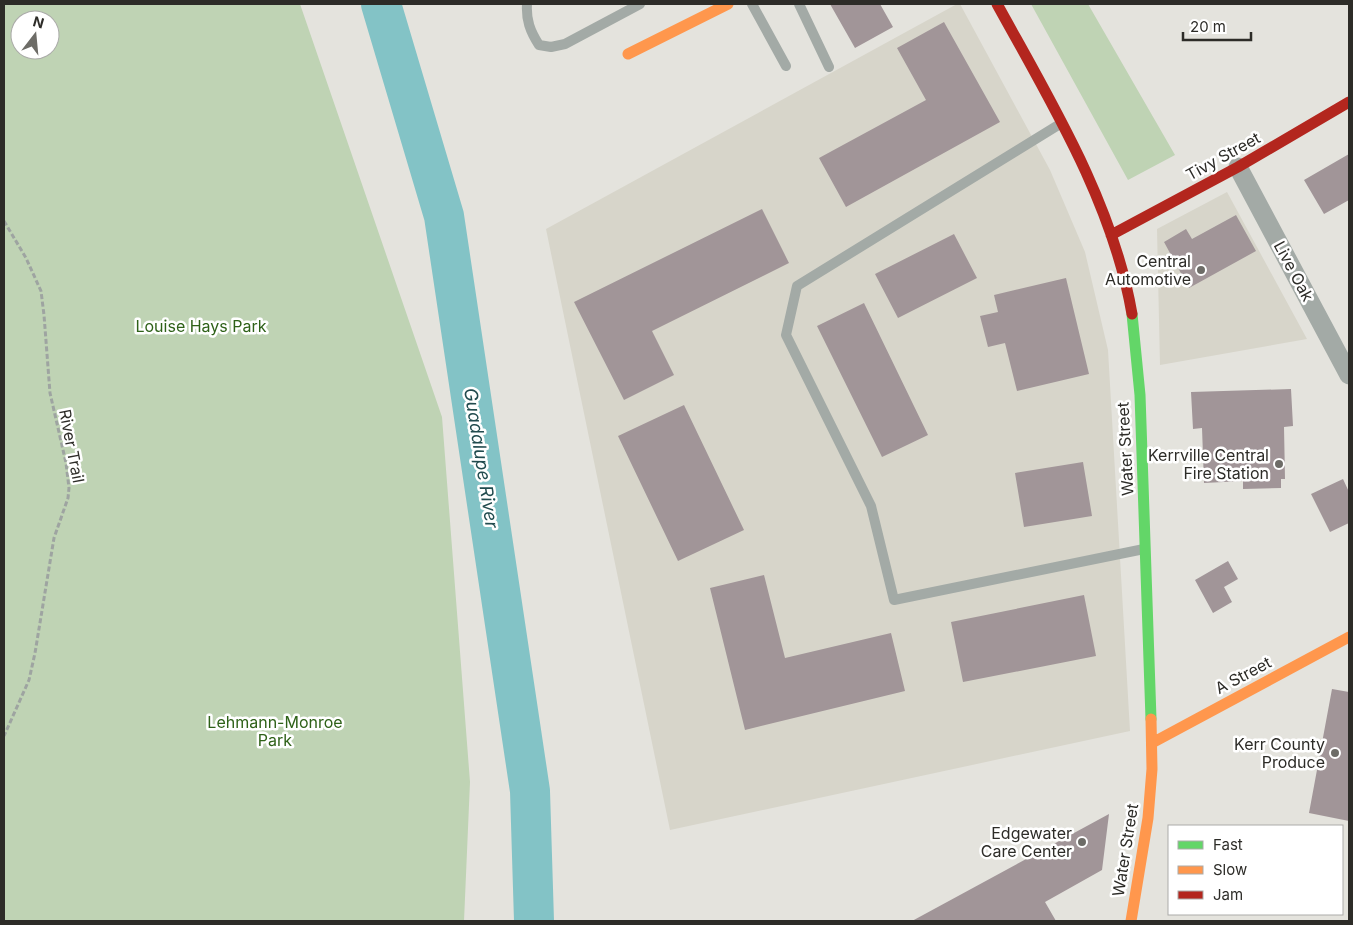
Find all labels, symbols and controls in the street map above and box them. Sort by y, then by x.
north arrow [10,10,60,60]
scale bar [1183,10,1250,42]
text: N [31,12,46,32]
text: 20 m [1190,17,1226,36]
street label: Tivy Street [1182,127,1264,185]
street label: Live Oak [1270,237,1318,305]
place label: Central Automotive [1105,251,1191,289]
marker: Central Automotive [1195,264,1207,276]
park label: Louise Hays Park [135,316,267,336]
water label: Guadalupe River [460,386,503,531]
street label: Water Street [1113,402,1137,496]
street label: River Trail [55,407,89,485]
place label: Kerrville Central Fire Station [1148,445,1269,483]
marker: Kerrville Central Fire Station [1273,458,1285,470]
street label: A Street [1212,652,1274,698]
park label: Lehmann-Monroe Park [207,712,343,750]
place label: Kerr County Produce [1234,734,1325,772]
marker: Kerr County Produce [1329,747,1341,759]
street label: Water Street [1108,802,1142,898]
place label: Edgewater Care Center [981,823,1072,861]
legend [1168,825,1343,915]
text: Fast [1213,835,1243,854]
marker: Edgewater Care Center [1076,836,1088,848]
text: Slow [1213,860,1247,879]
text: Jam [1213,885,1243,904]

